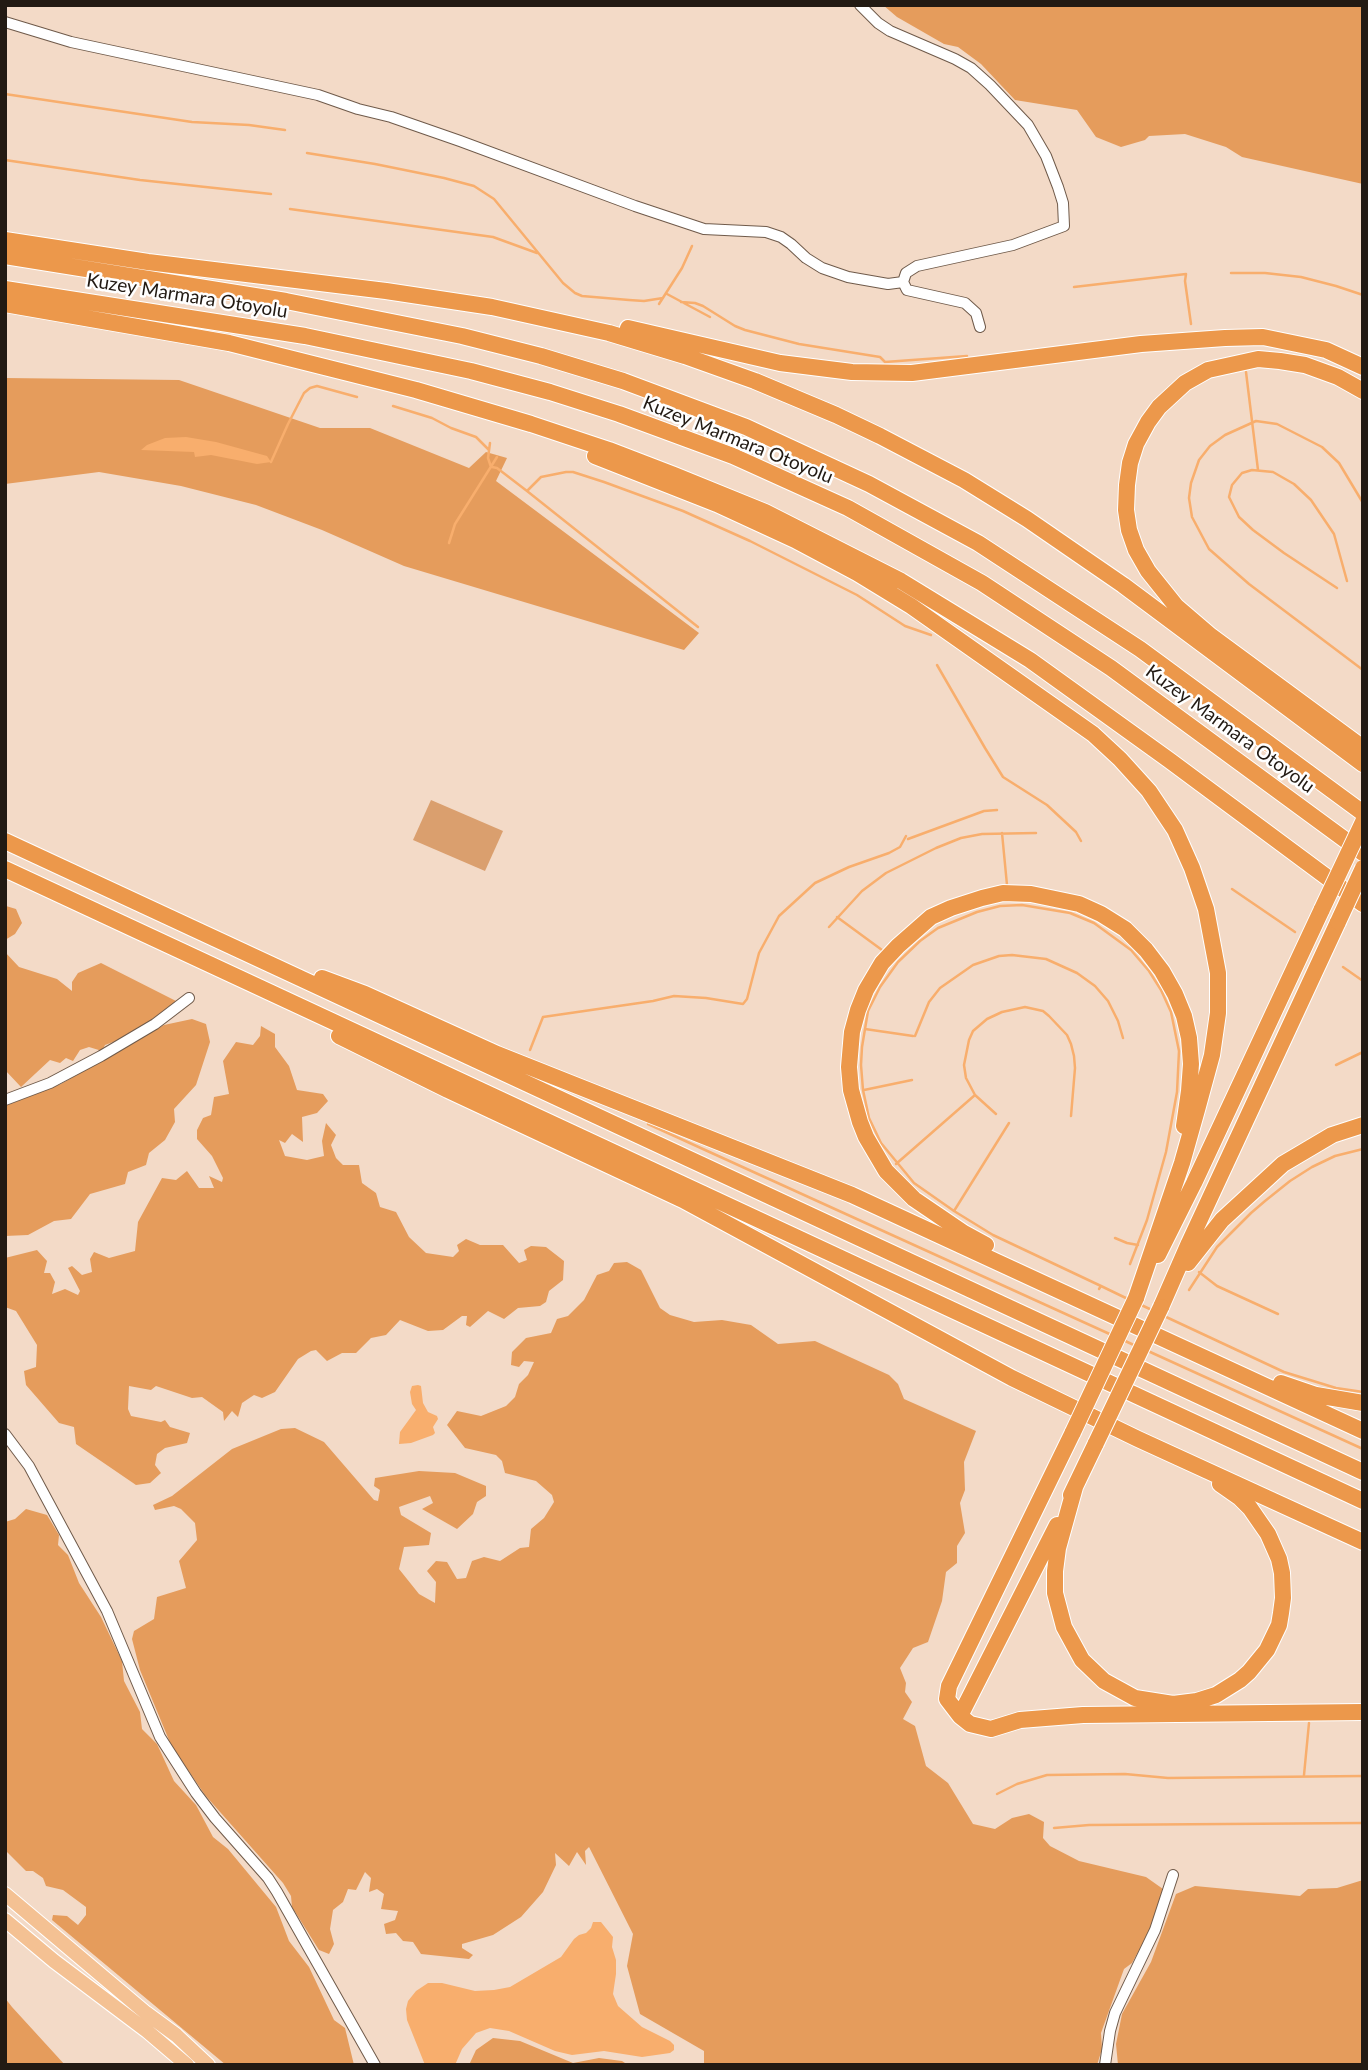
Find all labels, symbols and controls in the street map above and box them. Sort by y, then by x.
street label: Kuzey Marmara Otoyolu [85,269,289,323]
street label: Kuzey Marmara Otoyolu [640,391,836,489]
street label: Kuzey Marmara Otoyolu [1141,660,1319,798]

